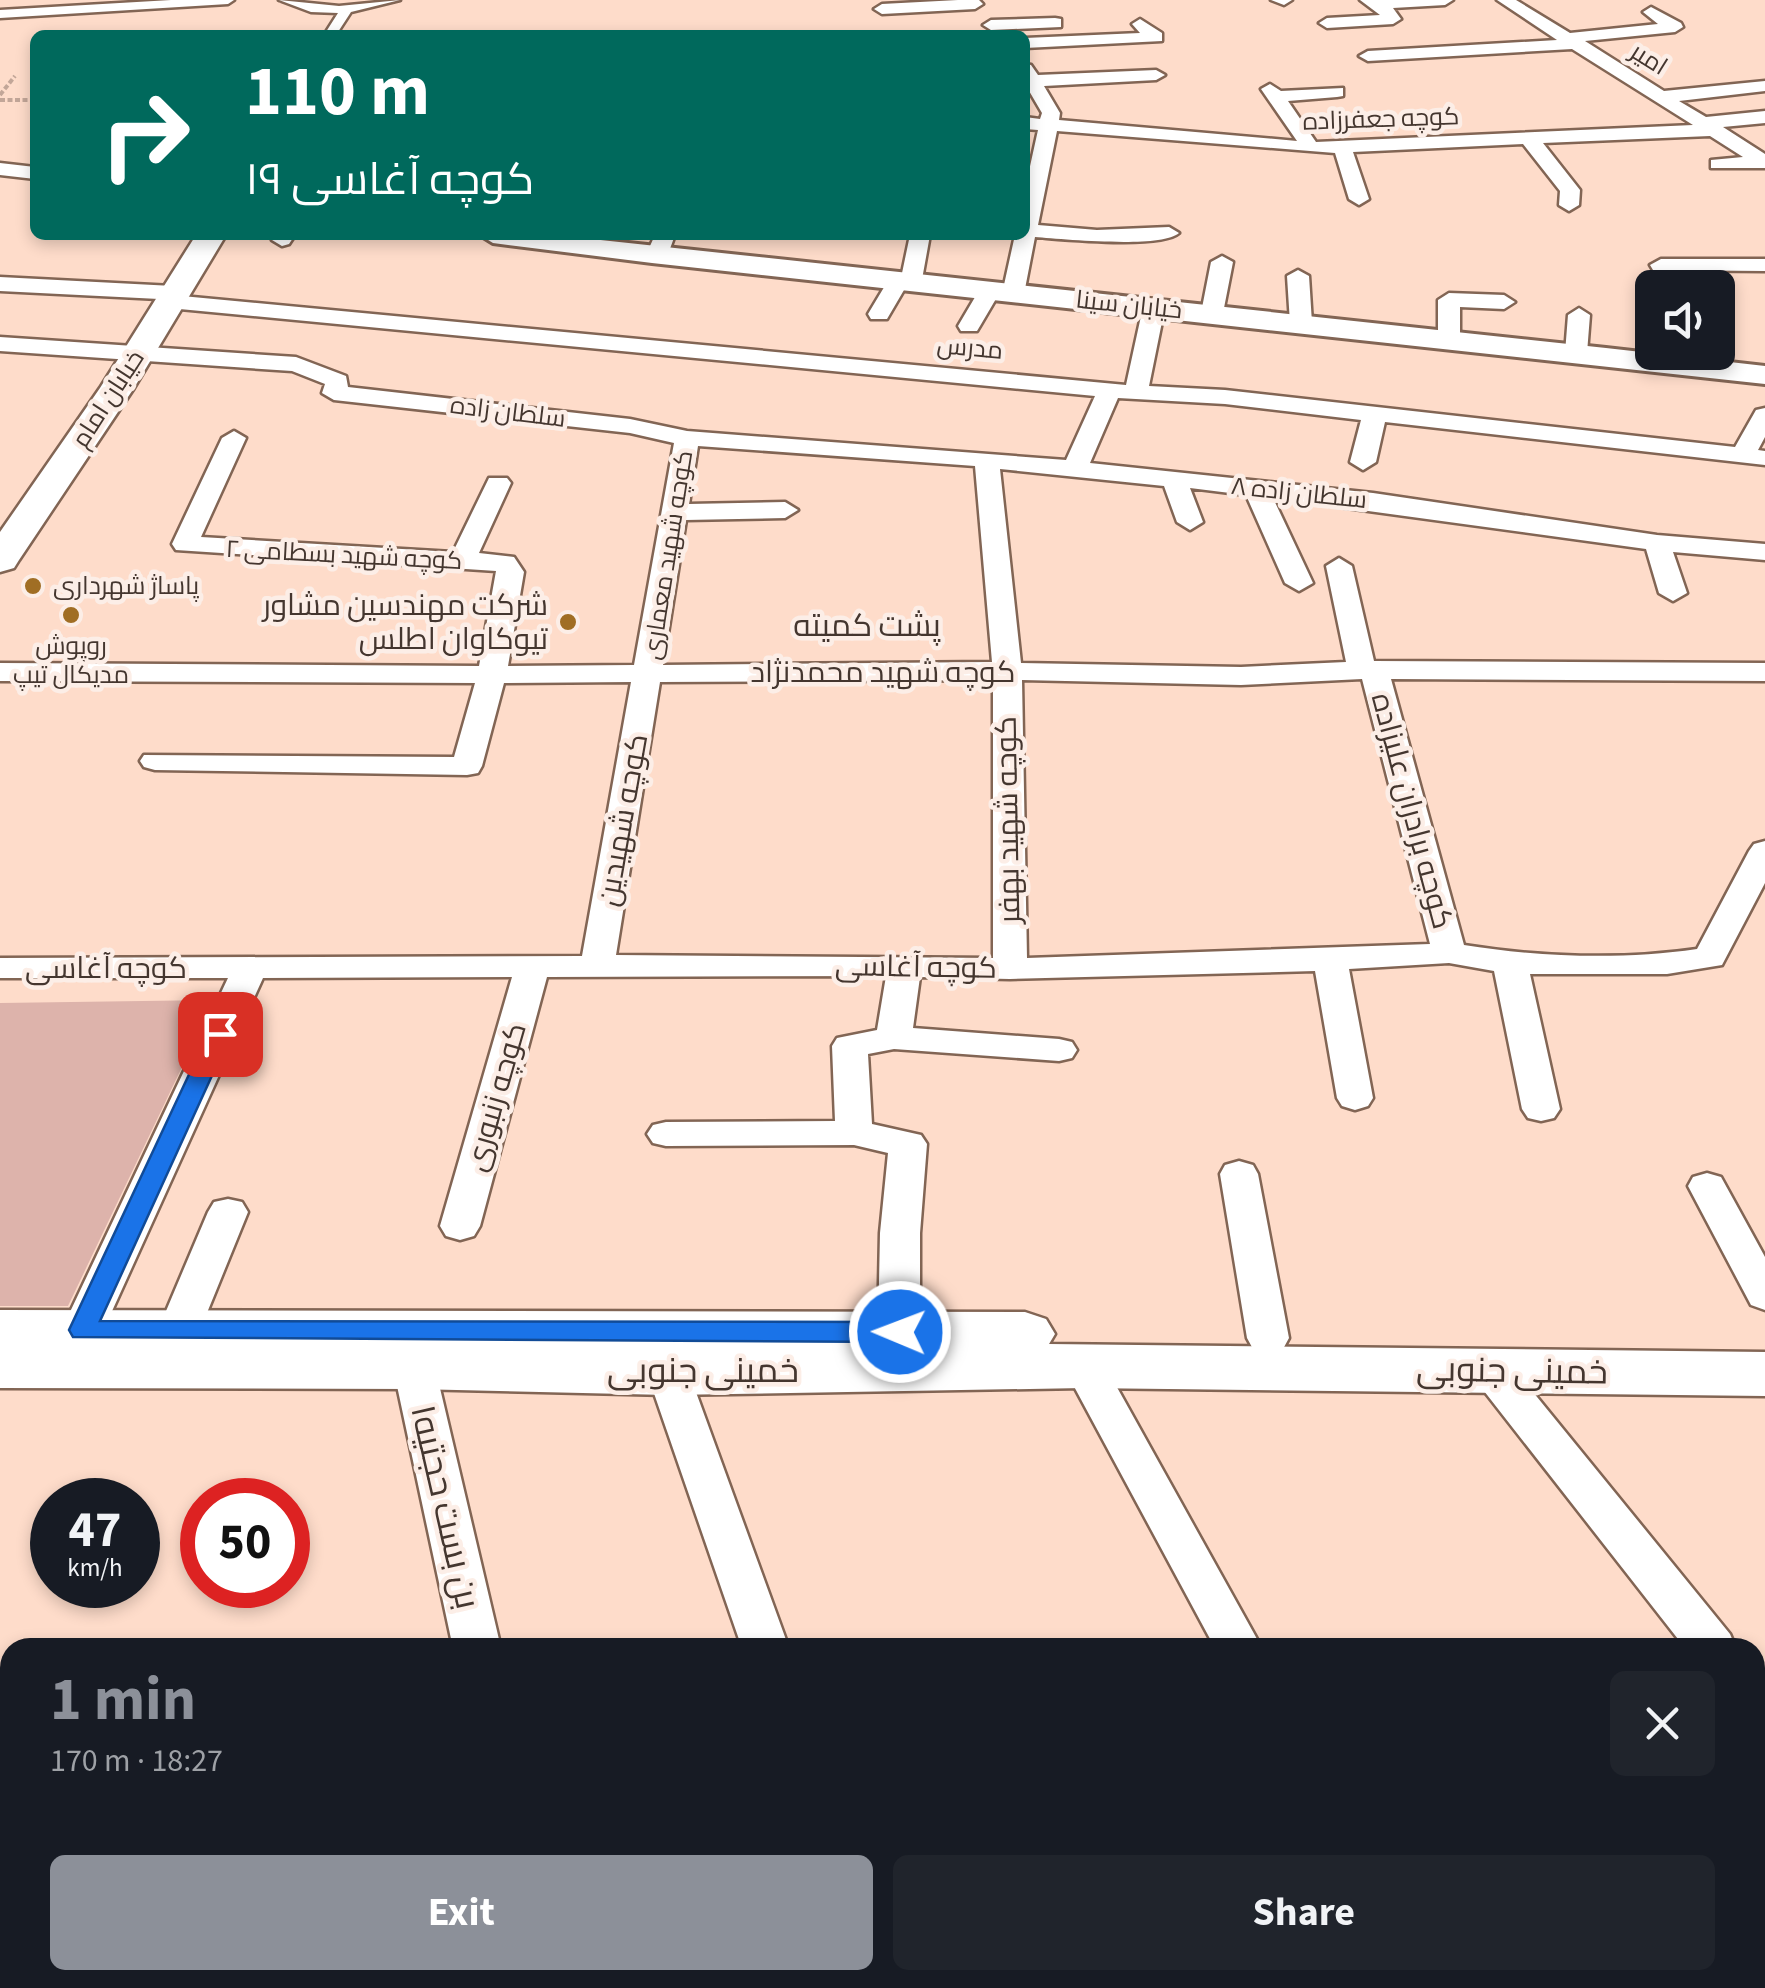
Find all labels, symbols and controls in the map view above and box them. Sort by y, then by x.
street label: امیر [1622,33,1674,84]
text: 110 m [245,42,430,142]
icon: right [80,70,210,200]
street label: کوچه جعفرزاده [1302,98,1460,140]
text: کوچه آغاسی ۱۹ [245,148,534,212]
map controls [1635,270,1735,370]
button: sound [1635,270,1735,370]
street label: خیابان سینا [1074,282,1184,328]
street label: مدرس [935,327,1005,369]
street label: خیابان امام [63,343,153,455]
street label: سلطان زاده [448,387,568,437]
street label: کوچه شهید معماری [634,448,702,662]
street label: سلطان زاده ۸ [1229,468,1369,518]
street label: کوچه شهید بسطامی ۲ [225,531,463,579]
place label: پاساژ شهرداری [53,568,199,604]
marker: پاساژ شهرداری [22,575,44,597]
place label: شرکت مهندسین مشاور تیوکاوان اطلس [261,584,548,661]
district label: پشت کمیته [793,603,941,649]
marker: روپوش مدیکال تیپ [60,604,82,626]
marker: شرکت مهندسین مشاور تیوکاوان اطلس [557,611,579,633]
place label: روپوش مدیکال تیپ [13,628,129,693]
street label: کوچه شهید محمدنژاد [751,651,1015,694]
street label: کوچه برادران علیزاده [1360,688,1464,934]
street label: کوچه شهید بهفر [985,716,1031,926]
street label: کوچه شهیدین [587,730,659,910]
street label: کوچه آغاسی [835,944,997,990]
street label: کوچه آغاسی [25,947,187,990]
pin [178,992,263,1077]
icon: arrive [193,1007,248,1062]
street label: کوچه زنبوری [454,1018,538,1176]
position arrow [848,1280,952,1384]
street label: خمینی جنوبی [1416,1344,1608,1398]
street label: خمینی جنوبی [607,1346,799,1396]
street label: بن بست حجتیه۱ [397,1400,493,1614]
speed limit sign: 50 [180,1478,310,1608]
text: 47 [69,1495,121,1566]
text: km/h [67,1550,123,1586]
text: 1 min [50,1658,196,1743]
button: close [1610,1671,1715,1776]
text: 170 m · 18:27 [50,1738,223,1784]
button: Exit [50,1855,873,1970]
button: Share [893,1855,1715,1970]

